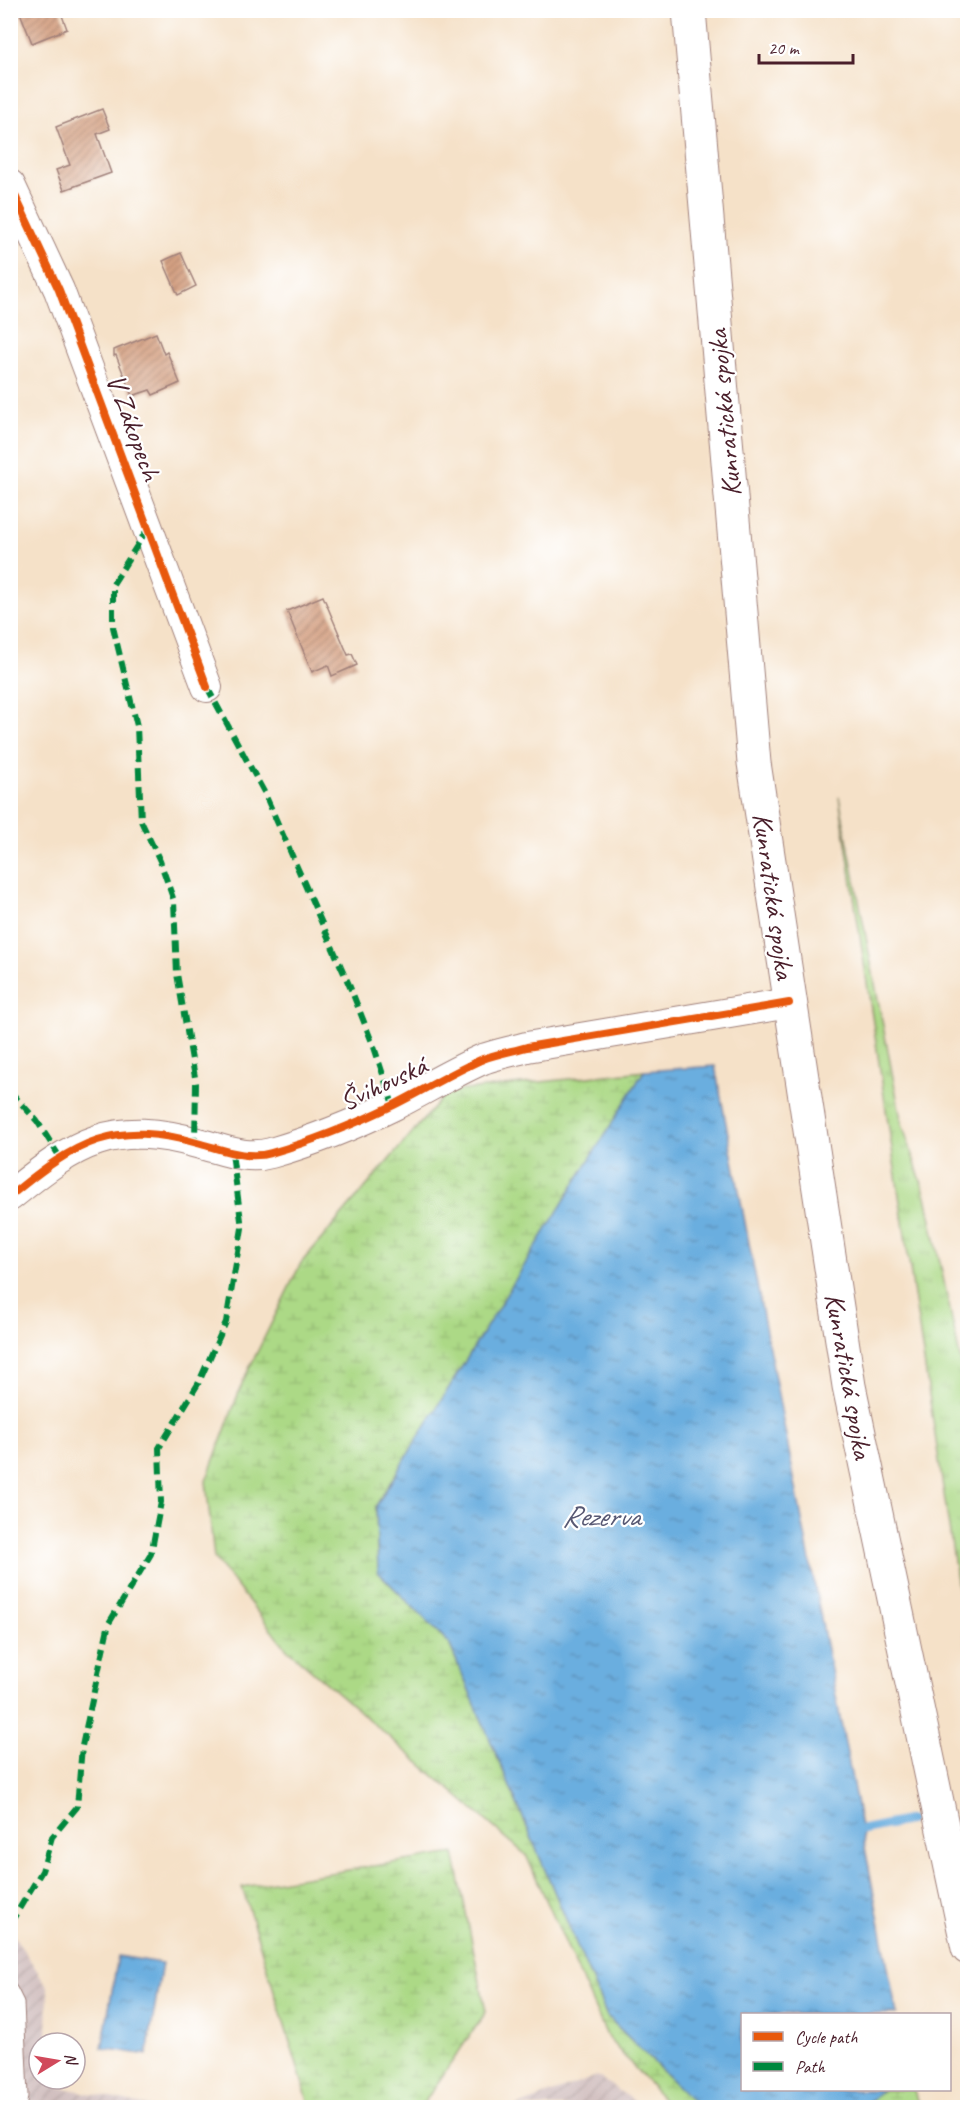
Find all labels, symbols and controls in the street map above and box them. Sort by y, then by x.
scale bar [759,27,854,65]
text: 20 m [768,37,801,59]
street label: Kunratická spojka [699,326,749,498]
street label: V Zákopech [99,369,170,487]
street label: Kunratická spojka [745,811,803,983]
street label: Švihovská [334,1046,435,1118]
street label: Kunratická spojka [817,1291,881,1463]
water label: Rezerva [562,1497,644,1535]
legend [741,2013,951,2091]
text: Cycle path [795,2026,858,2048]
north arrow [27,2031,87,2091]
text: N [60,2052,82,2068]
text: Path [795,2056,825,2078]

